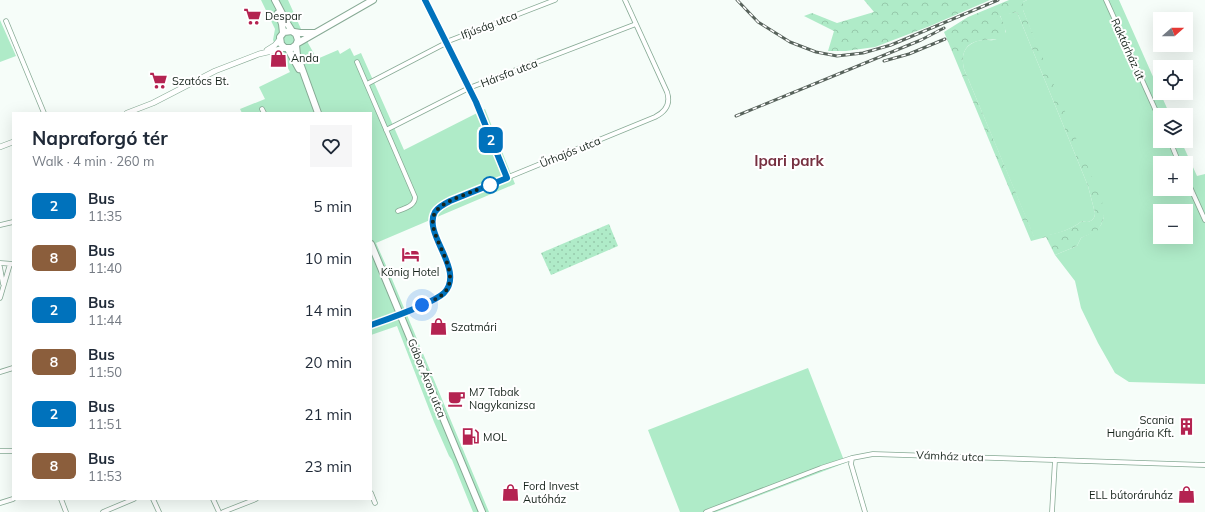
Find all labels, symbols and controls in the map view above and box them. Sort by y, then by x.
supermarket icon: Despar [242,6,262,26]
street label: Ifjúság utca [459,8,519,42]
place label: Despar [265,9,302,23]
north arrow [1153,12,1193,52]
map controls [1153,12,1193,244]
street label: Raktárház út [1108,16,1148,82]
shop icon: Anda [268,48,288,68]
place label: Anda [291,51,319,65]
street label: Hársfa utca [479,56,539,90]
button: locate [1153,60,1193,100]
supermarket icon: Szatócs Bt. [149,71,169,91]
place label: Szatócs Bt. [172,74,229,88]
button: layers [1153,108,1193,148]
button: heart [310,125,352,167]
text: Napraforgó tér [32,126,168,150]
line badge: 2 [478,127,504,153]
text: 2 [487,131,495,149]
street label: Űrhajós utca [537,133,602,171]
district label: Ipari park [754,151,824,170]
text: Walk · 4 min · 260 m [32,153,154,169]
button: + [1153,156,1193,196]
unlabelled marker [481,176,499,194]
text: Bus [88,189,115,208]
text: 2 [50,197,58,215]
text: 5 min [314,197,352,216]
button: − [1153,204,1193,244]
text: 11:35 [88,208,122,224]
text: Bus [88,241,115,260]
hotel icon: König Hotel [400,244,420,264]
text: 8 [50,249,58,267]
text: 10 min [305,249,352,268]
text: 11:40 [88,260,122,276]
place label: König Hotel [381,265,439,279]
text: Bus [88,293,115,312]
your location [412,295,432,315]
text: 2 [50,301,58,319]
text: 14 min [305,301,352,320]
text: 11:44 [88,312,122,328]
shop icon: Szatmári [428,317,448,337]
place label: Szatmári [451,320,497,334]
street label: Gábor Áron utca [405,336,449,420]
text: Bus [88,345,115,364]
text: 8 [50,353,58,371]
text: 20 min [305,353,352,372]
text: 11:50 [88,364,122,380]
place label: M7 Tabak Nagykanizsa [469,385,535,412]
cafe icon: M7 Tabak Nagykanizsa [446,388,466,408]
text: Bus [88,397,115,416]
text: 2 [50,405,58,423]
text: 21 min [305,405,352,424]
place label: Scania Hungária Kft. [1107,413,1174,440]
text: 11:51 [88,416,122,432]
building icon: Scania Hungária Kft. [1177,416,1197,436]
fuel station icon: MOL [460,427,480,447]
place label: MOL [483,430,507,444]
street label: Vámház utca [916,448,984,464]
text: Bus [88,449,115,468]
text: 8 [50,457,58,475]
text: 23 min [305,457,352,476]
text: 11:53 [88,468,122,484]
place label: Ford Invest Autóház [523,479,579,506]
shop icon: Ford Invest Autóház [500,482,520,502]
shop icon: ELL bútoráruház [1176,485,1196,505]
place label: ELL bútoráruház [1089,488,1173,502]

